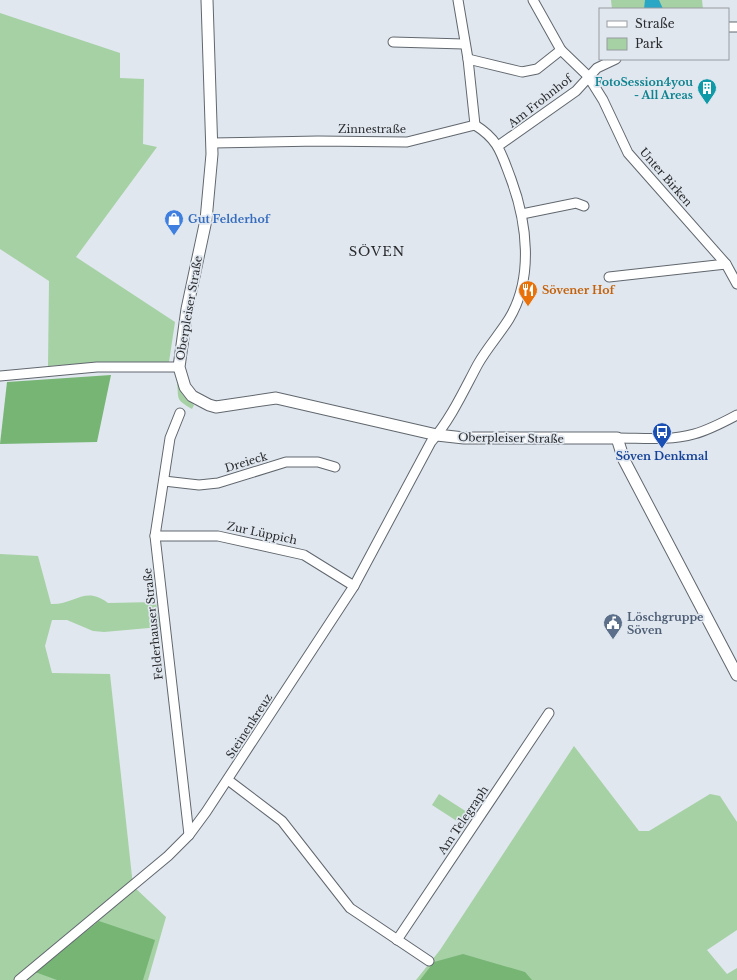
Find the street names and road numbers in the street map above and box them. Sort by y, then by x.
street label: Am Frohnhof [504,71,576,131]
street label: Zinnestraße [338,122,406,136]
street label: Unter Birken [637,145,695,209]
street label: Oberpleiser Straße [173,255,205,361]
street label: Oberpleiser Straße [458,430,564,446]
street label: Dreieck [223,449,269,475]
street label: Zur Lüppich [226,519,299,547]
street label: Felderhauser Straße [140,567,166,681]
street label: Steinenkreuz [223,691,275,761]
street label: Am Telegraph [434,783,491,858]

